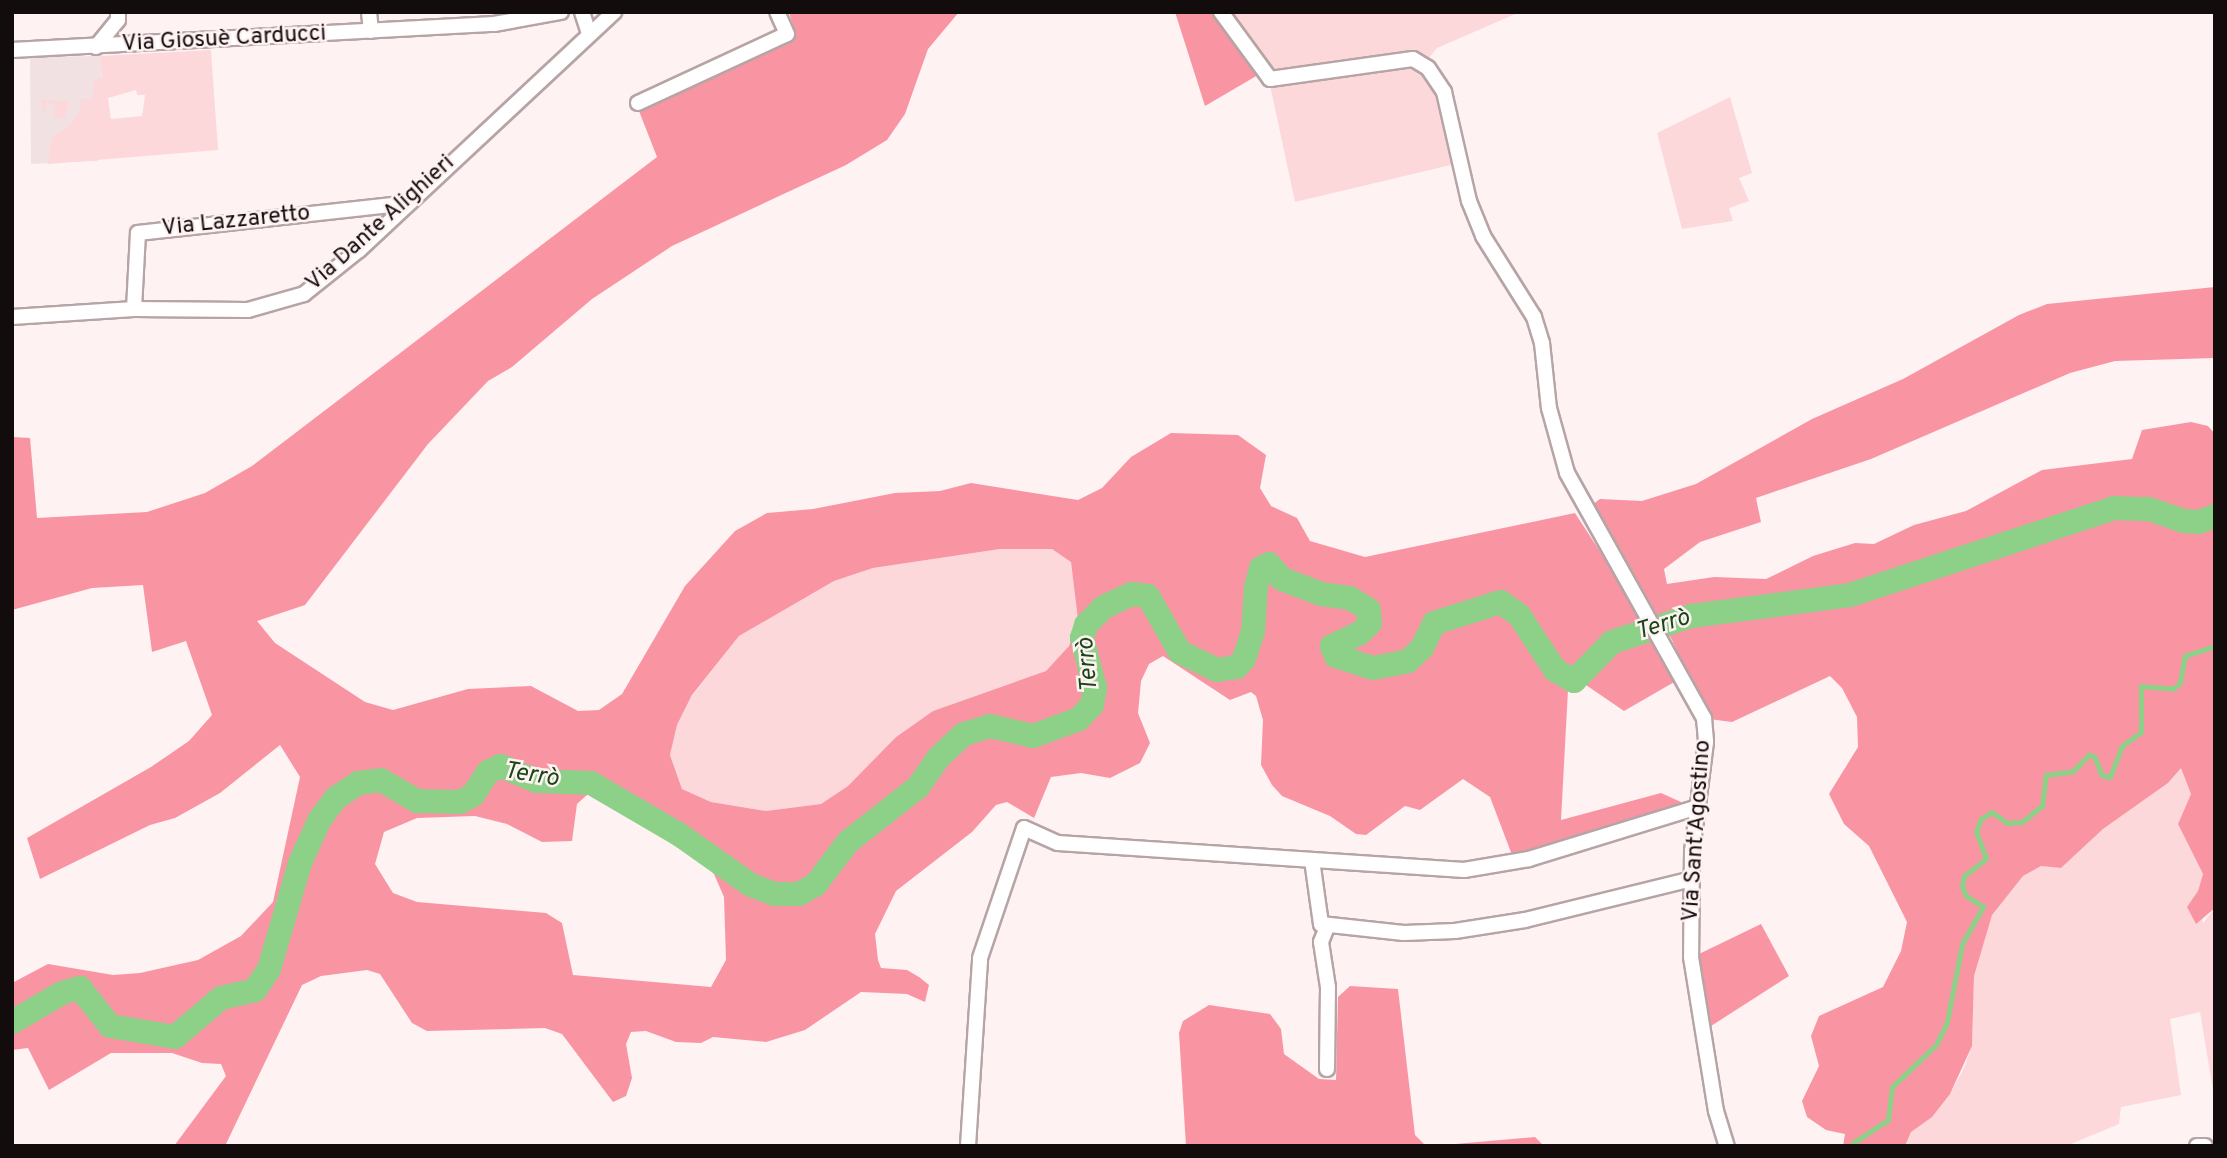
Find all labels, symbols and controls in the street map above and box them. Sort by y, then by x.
street label: Via Giosuè Carducci [121,21,327,59]
street label: Via Dante Alighieri [301,150,461,298]
street label: Via Lazzaretto [160,200,312,244]
water label: Terrò [1633,604,1693,648]
water label: Terrò [1072,636,1106,694]
street label: Via Sant'Agostino [1678,739,1718,923]
water label: Terrò [502,757,560,795]

